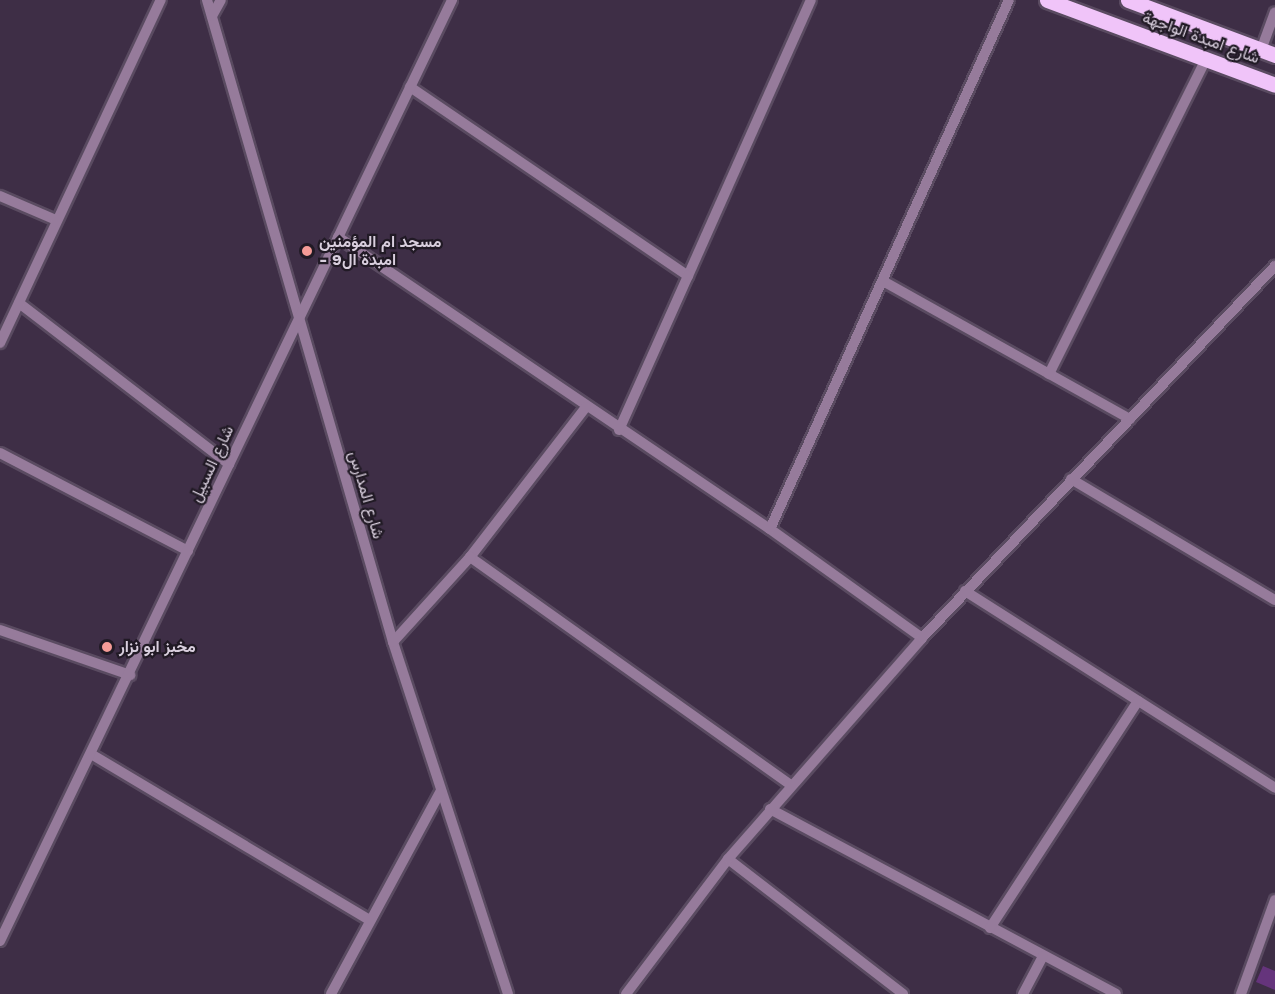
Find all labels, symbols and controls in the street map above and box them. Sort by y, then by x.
street label: شارع امبدة الواجهة [1140,8,1262,68]
place label: مسجد ام المؤمنين - امبدة ال9 [319,232,441,270]
marker: مسجد ام المؤمنين - امبدة ال9 [300,244,314,258]
street label: شارع السبيل [186,423,238,505]
street label: شارع المدارس [344,449,388,541]
place label: مخبز ابو نزار [119,637,196,657]
marker: مخبز ابو نزار [100,640,114,654]

